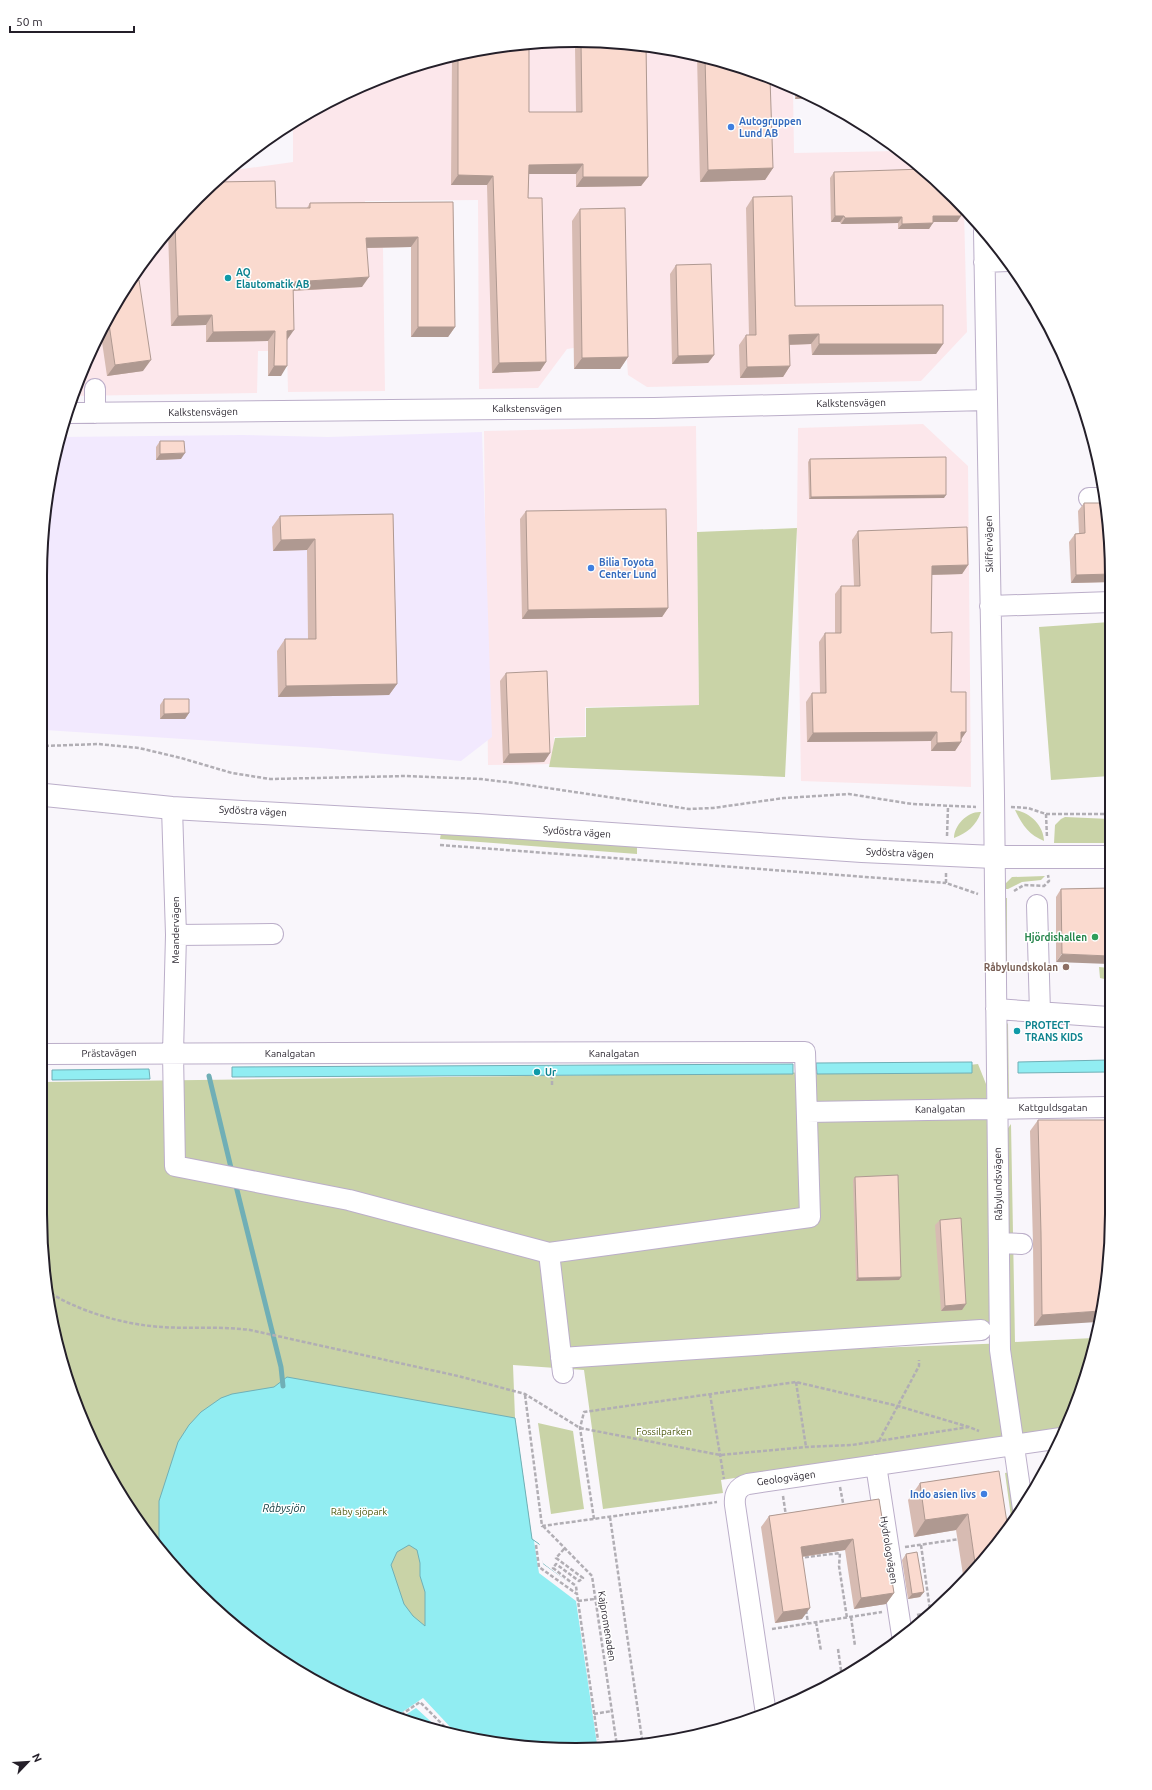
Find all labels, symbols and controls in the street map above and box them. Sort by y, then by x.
scale bar [10,8,134,34]
text: 50 m [16,15,43,28]
place label: Autogruppen Lund AB [739,116,802,139]
marker: Autogruppen Lund AB [726,122,736,132]
place label: AQ Elautomatik AB [236,267,310,290]
marker: AQ Elautomatik AB [223,273,233,283]
street label: Kalkstensvägen [816,397,886,409]
street label: Kalkstensvägen [492,403,562,414]
street label: Kalkstensvägen [168,406,238,418]
street label: Skiffervägen [983,515,995,573]
place label: Bilia Toyota Center Lund [599,557,657,580]
marker: Bilia Toyota Center Lund [586,563,596,573]
street label: Sydöstra vägen [219,804,287,818]
street label: Sydöstra vägen [543,824,611,840]
street label: Sydöstra vägen [866,846,934,860]
street label: Meandervägen [170,896,181,964]
place label: Hjördishallen [1024,932,1087,943]
marker: Hjördishallen [1090,932,1100,942]
place label: Råbylundskolan [984,962,1058,973]
marker: Råbylundskolan [1061,962,1071,972]
place label: PROTECT TRANS KIDS [1025,1020,1083,1043]
marker: PROTECT TRANS KIDS [1012,1026,1022,1036]
street label: Prästavägen [81,1047,137,1059]
street label: Kanalgatan [265,1048,315,1059]
street label: Kanalgatan [589,1048,639,1059]
marker: Ur [532,1067,542,1077]
place label: Ur [545,1067,557,1078]
street label: Kattguldsgatan [1019,1102,1087,1113]
street label: Kanalgatan [915,1103,965,1115]
street label: Råbylundsvägen [992,1147,1004,1221]
park label: Fossilparken [636,1426,692,1437]
street label: Geologvägen [756,1468,816,1488]
place label: Indo asien livs [910,1489,976,1500]
marker: Indo asien livs [979,1489,989,1499]
water label: Råbysjön [262,1502,306,1514]
park label: Råby sjöpark [331,1506,387,1517]
street label: Hydrologvägen [878,1515,900,1585]
street label: Kajpromenaden [596,1590,618,1662]
north arrow [8,1742,48,1782]
text: N [30,1752,44,1764]

